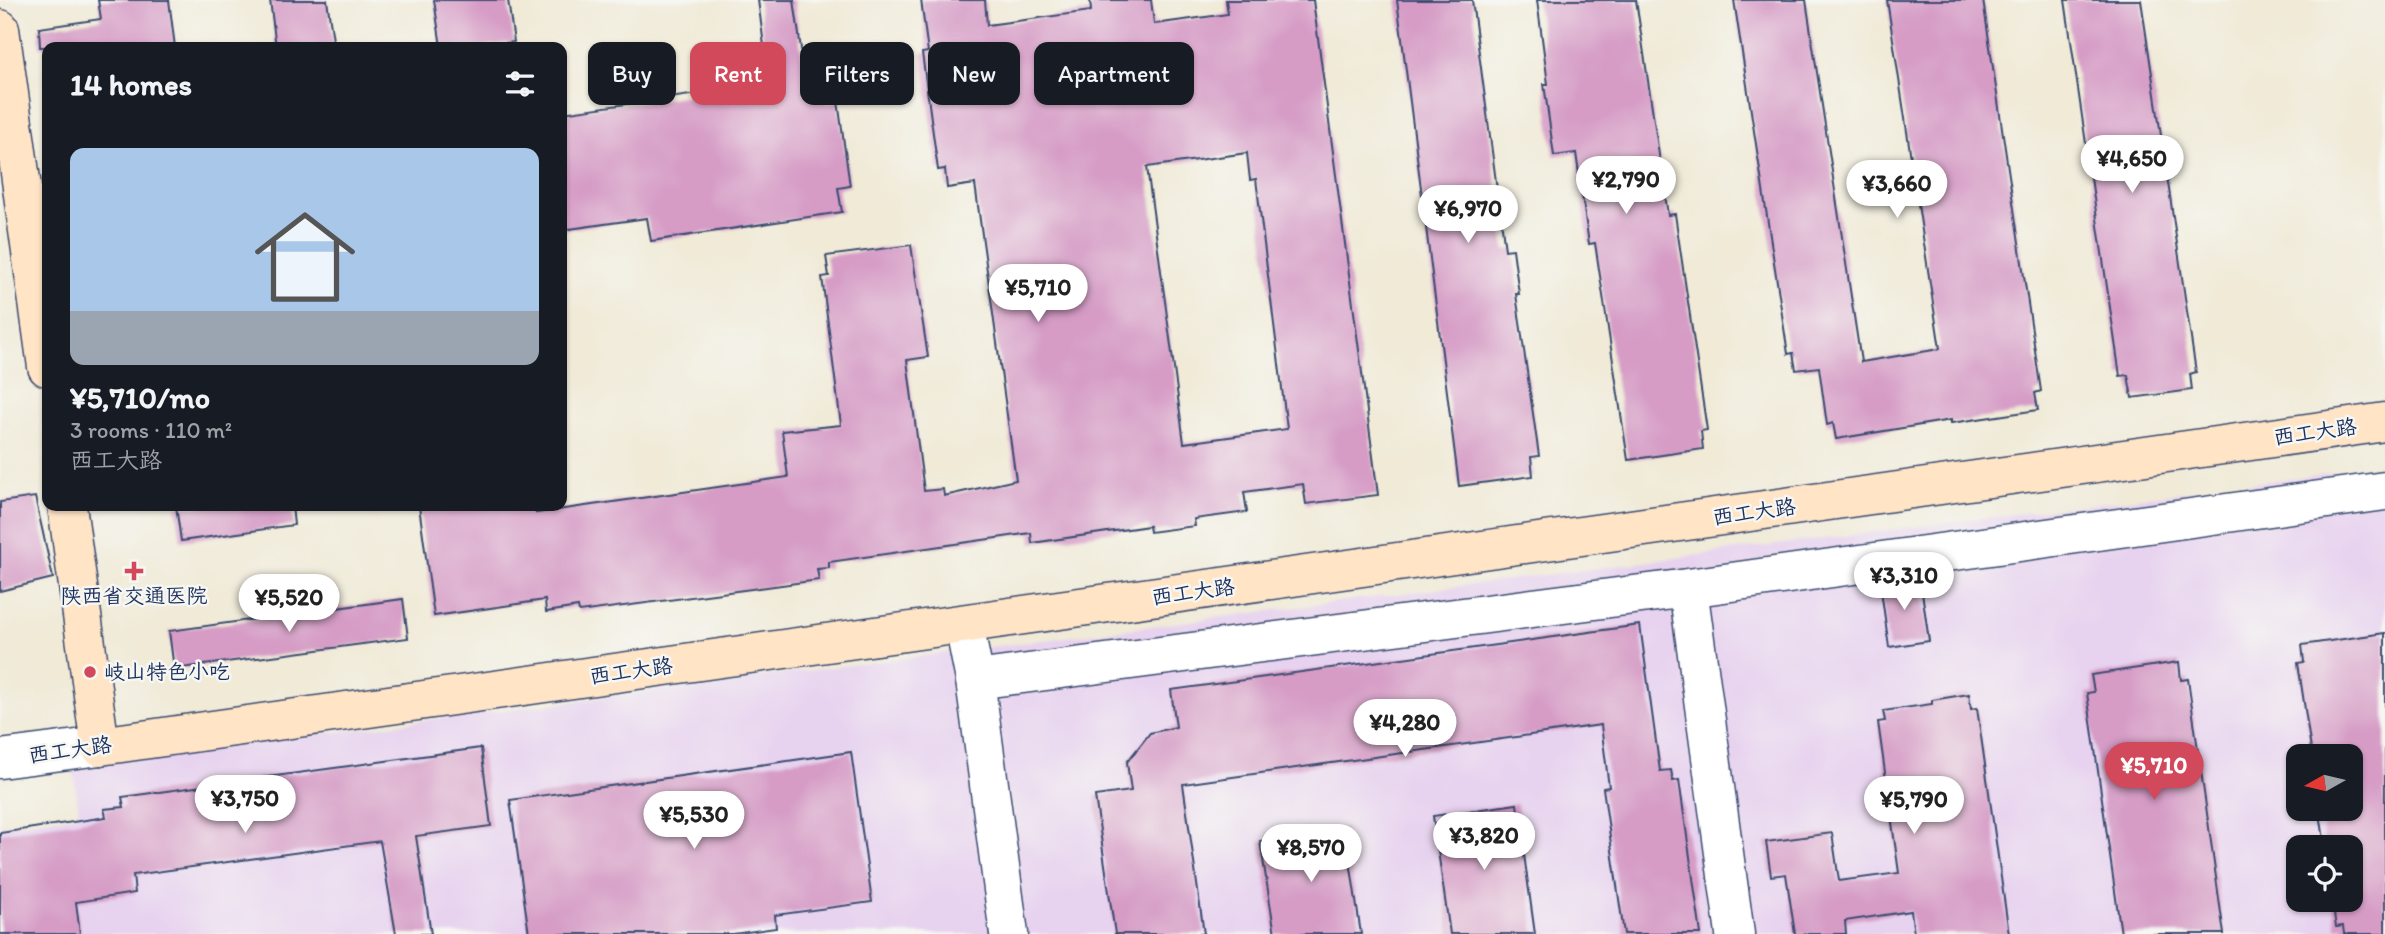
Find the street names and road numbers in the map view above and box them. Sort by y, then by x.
street label: 西工大路 [2272,413,2358,450]
street label: 西工大路 [1711,493,1797,530]
street label: 西工大路 [1150,573,1236,610]
street label: 西工大路 [588,652,674,689]
street label: 西工大路 [27,731,113,768]

